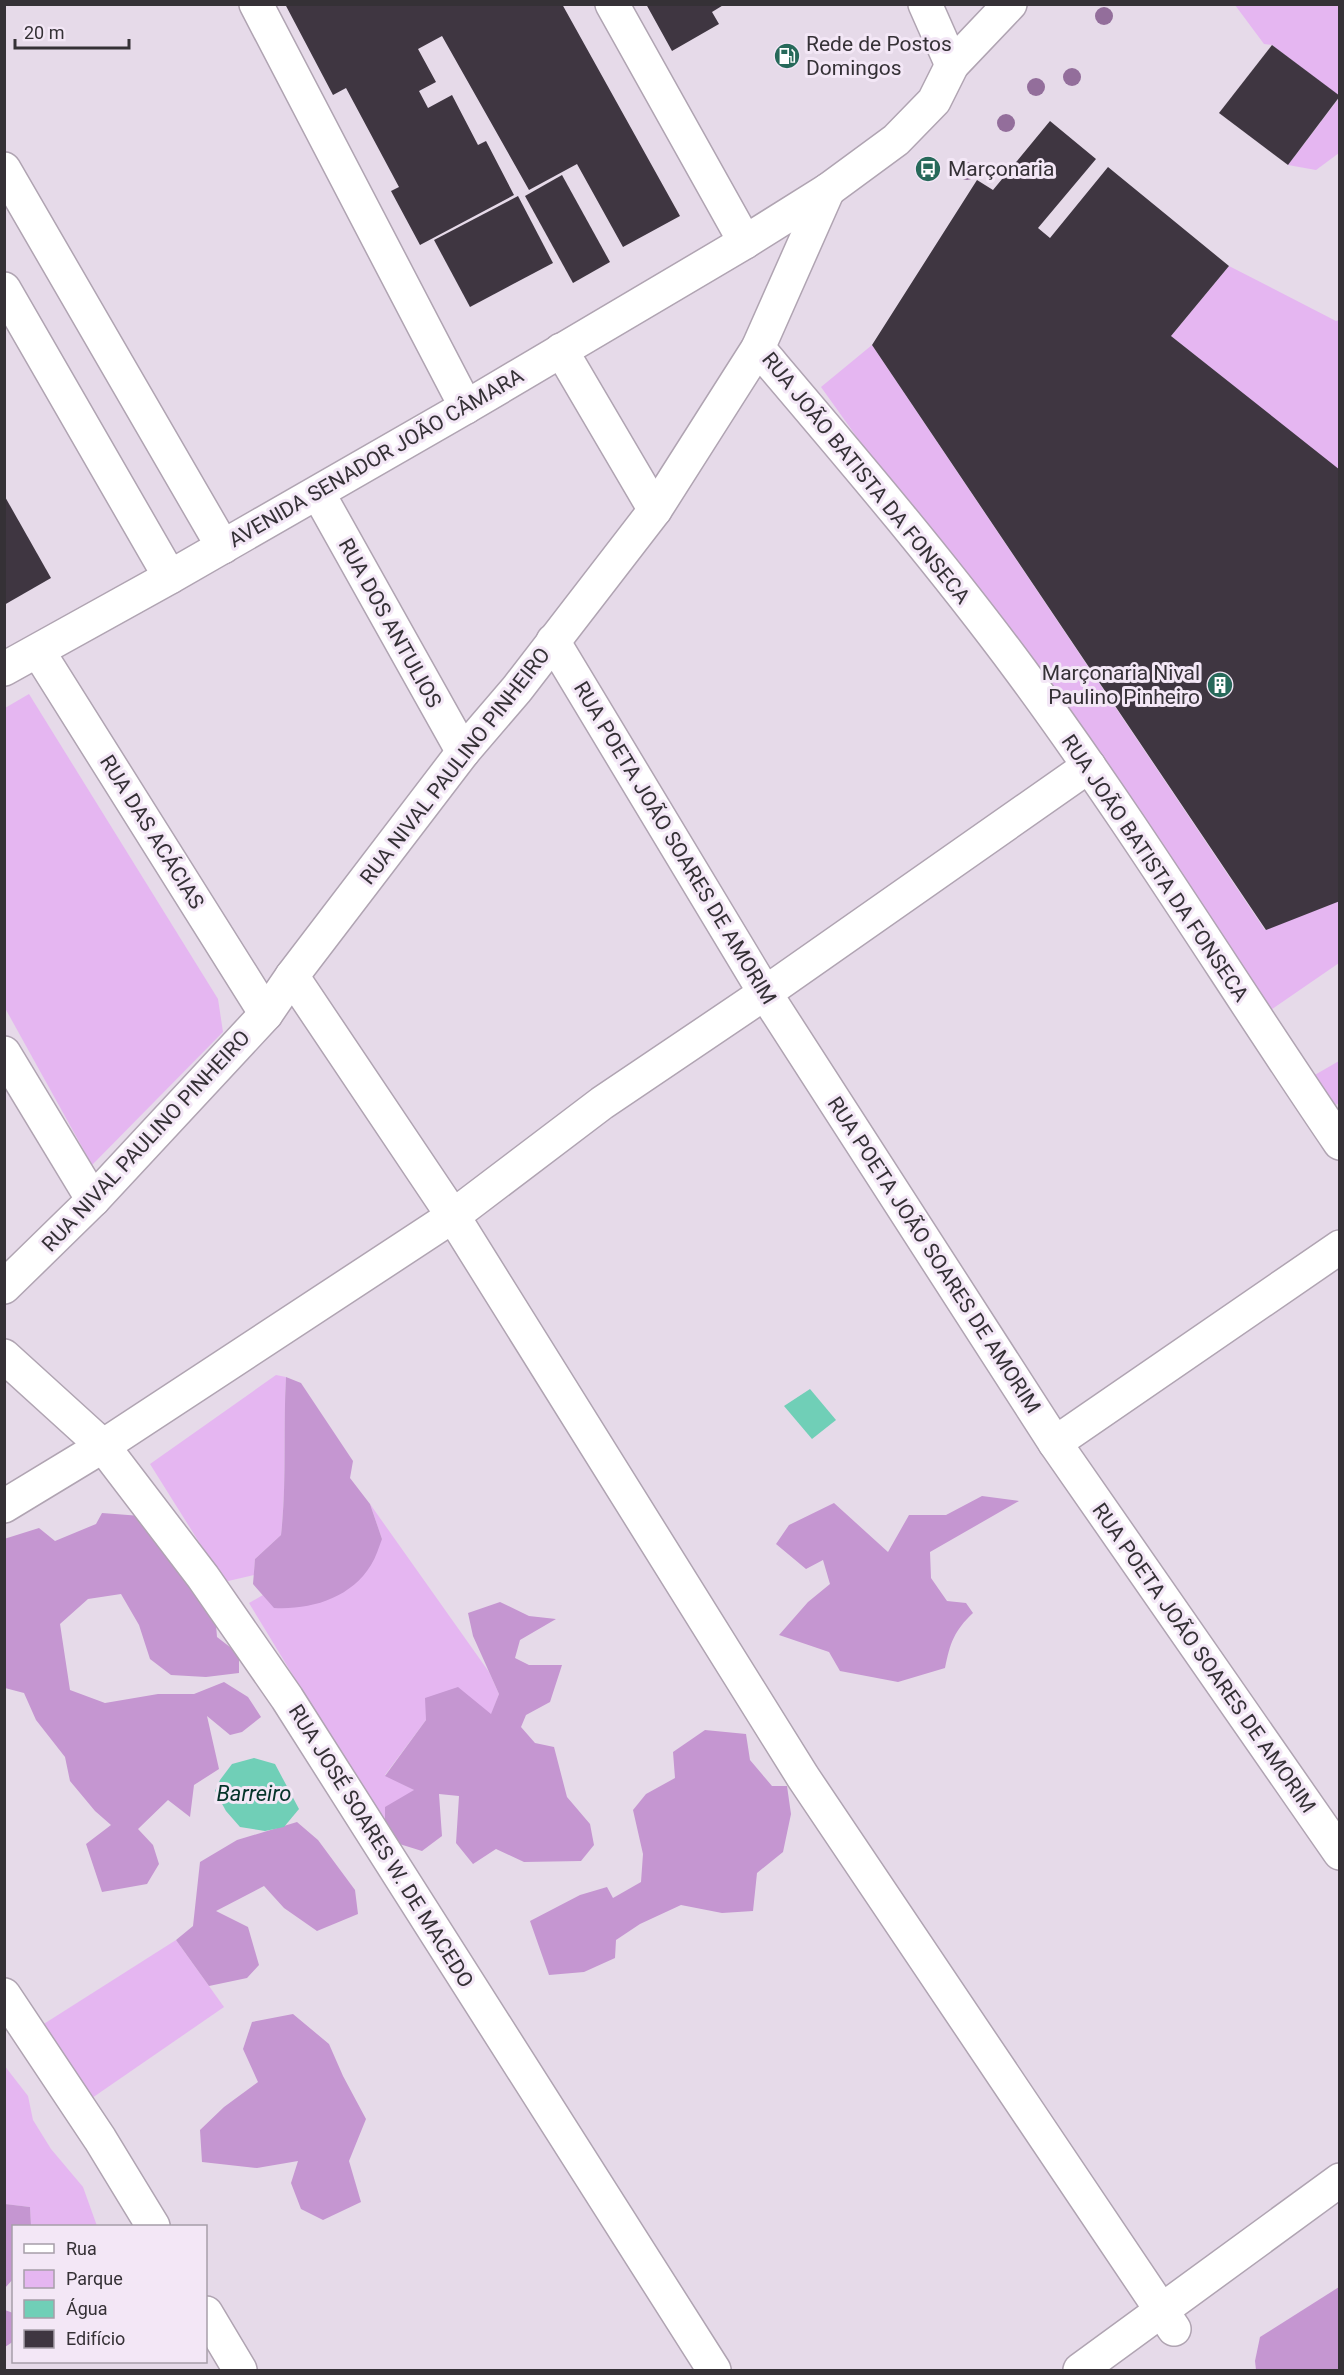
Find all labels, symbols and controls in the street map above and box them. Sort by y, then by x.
scale bar [15,12,129,50]
text: 20 m [24,22,64,43]
place label: Rede de Postos Domingos [806,32,952,80]
fuel station icon: Rede de Postos Domingos [772,41,802,71]
bus stop icon: Marçonaria [913,154,943,184]
place label: Marçonaria [948,157,1054,181]
street label: RUA JOÃO BATISTA DA FONSECA [757,348,975,609]
street label: AVENIDA SENADOR JOÃO CÂMARA [224,363,528,552]
street label: RUA DOS ANTULIOS [334,534,446,712]
street label: RUA NIVAL PAULINO PINHEIRO [355,643,555,889]
place label: Marçonaria Nival Paulino Pinheiro [1042,661,1200,709]
building icon: Marçonaria Nival Paulino Pinheiro [1205,670,1235,700]
street label: RUA POETA JOÃO SOARES DE AMORIM [569,677,781,1009]
street label: RUA JOÃO BATISTA DA FONSECA [1057,730,1254,1006]
street label: RUA DAS ACÁCIAS [95,751,209,913]
street label: RUA NIVAL PAULINO PINHEIRO [37,1026,255,1256]
street label: RUA POETA JOÃO SOARES DE AMORIM [823,1092,1045,1418]
street label: RUA POETA JOÃO SOARES DE AMORIM [1087,1499,1321,1817]
street label: RUA JOSÉ SOARES W. DE MACEDO [284,1700,478,1992]
water label: Barreiro [217,1781,291,1806]
legend [12,2225,207,2363]
text: Rua [66,2238,97,2259]
text: Parque [66,2268,123,2289]
text: Água [66,2298,108,2319]
text: Edifício [66,2328,125,2349]

